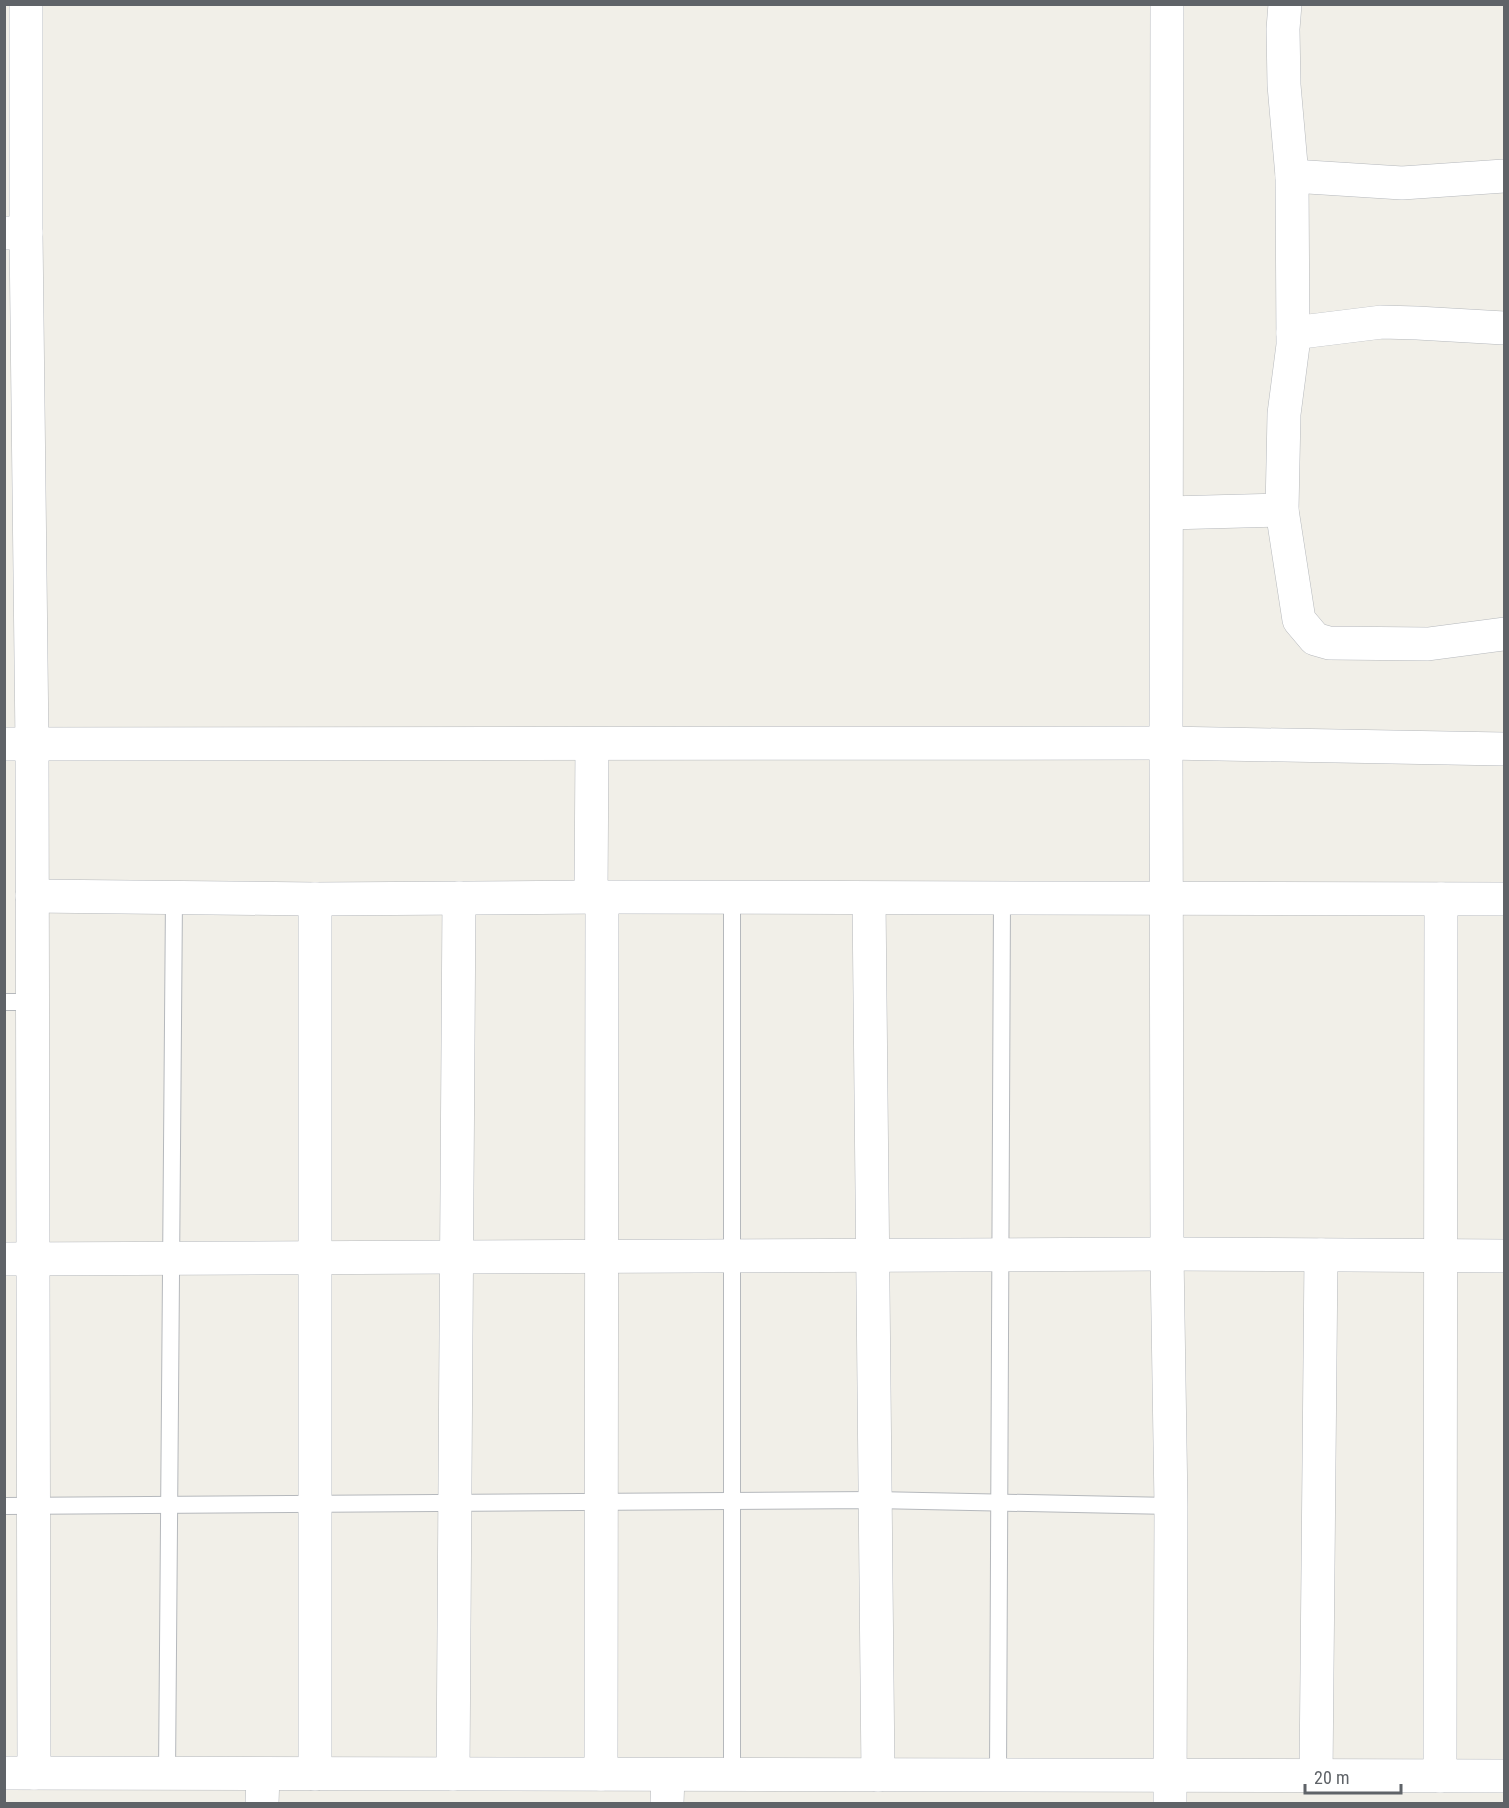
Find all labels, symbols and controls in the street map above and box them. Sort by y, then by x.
scale bar [1305,1757,1401,1795]
text: 20 m [1314,1767,1349,1788]

